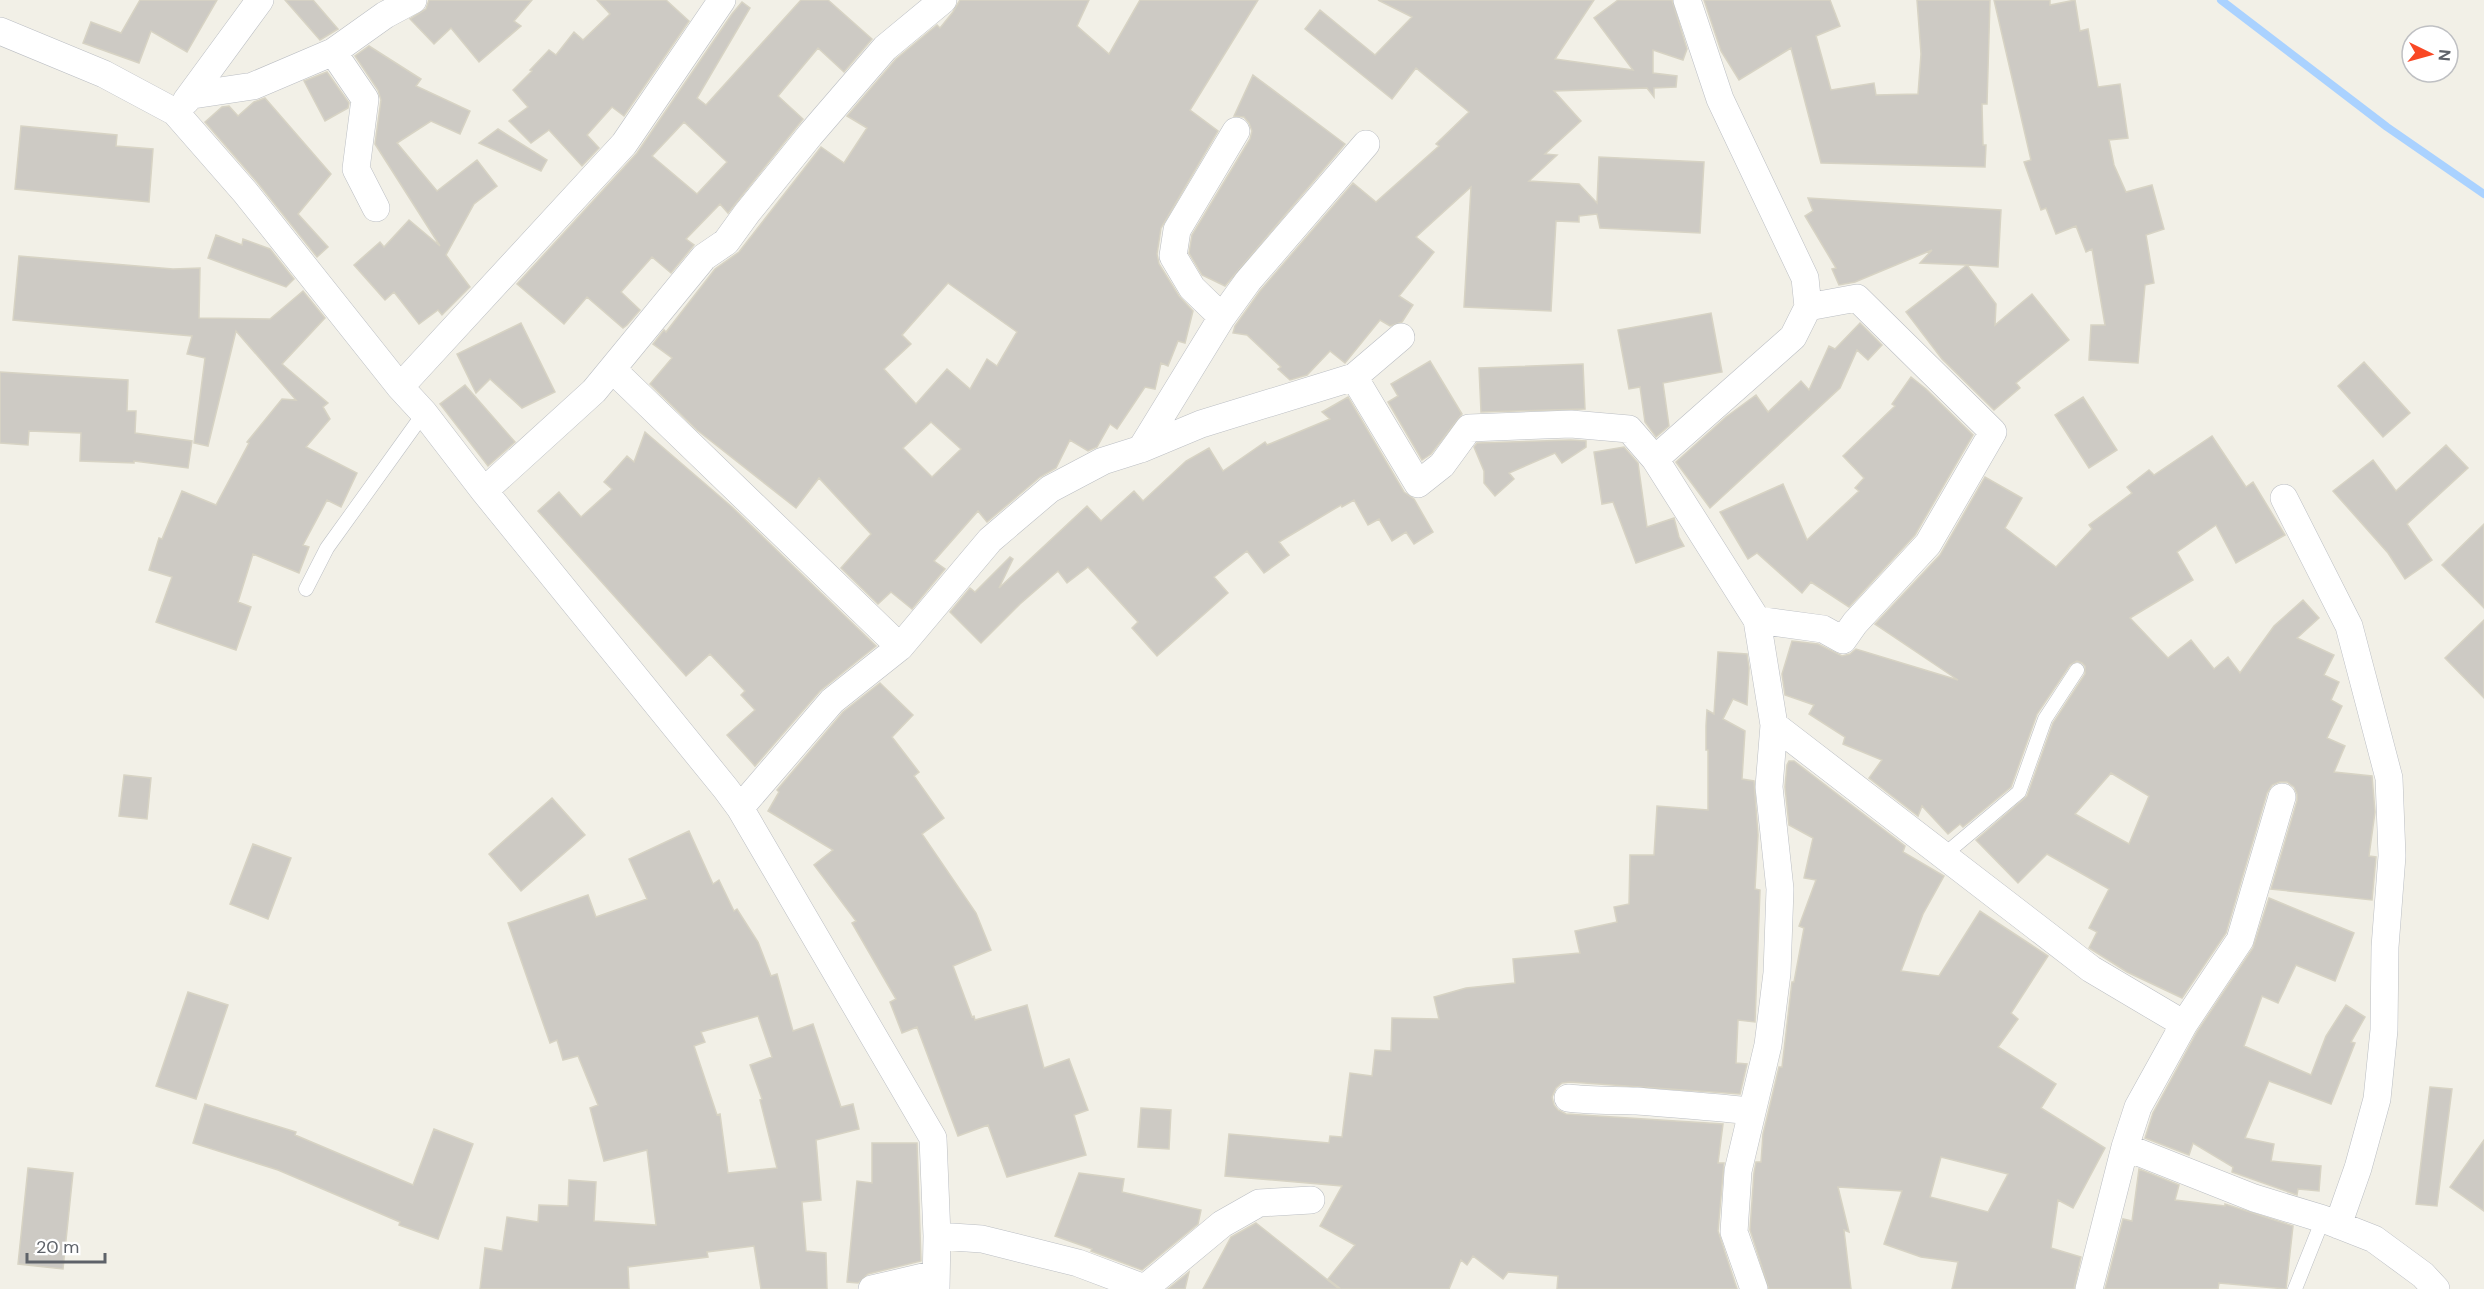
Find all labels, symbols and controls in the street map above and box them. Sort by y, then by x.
north arrow [2400,24,2460,84]
text: N [2433,49,2455,62]
scale bar [27,1226,105,1264]
text: 20 m [36,1235,79,1259]

